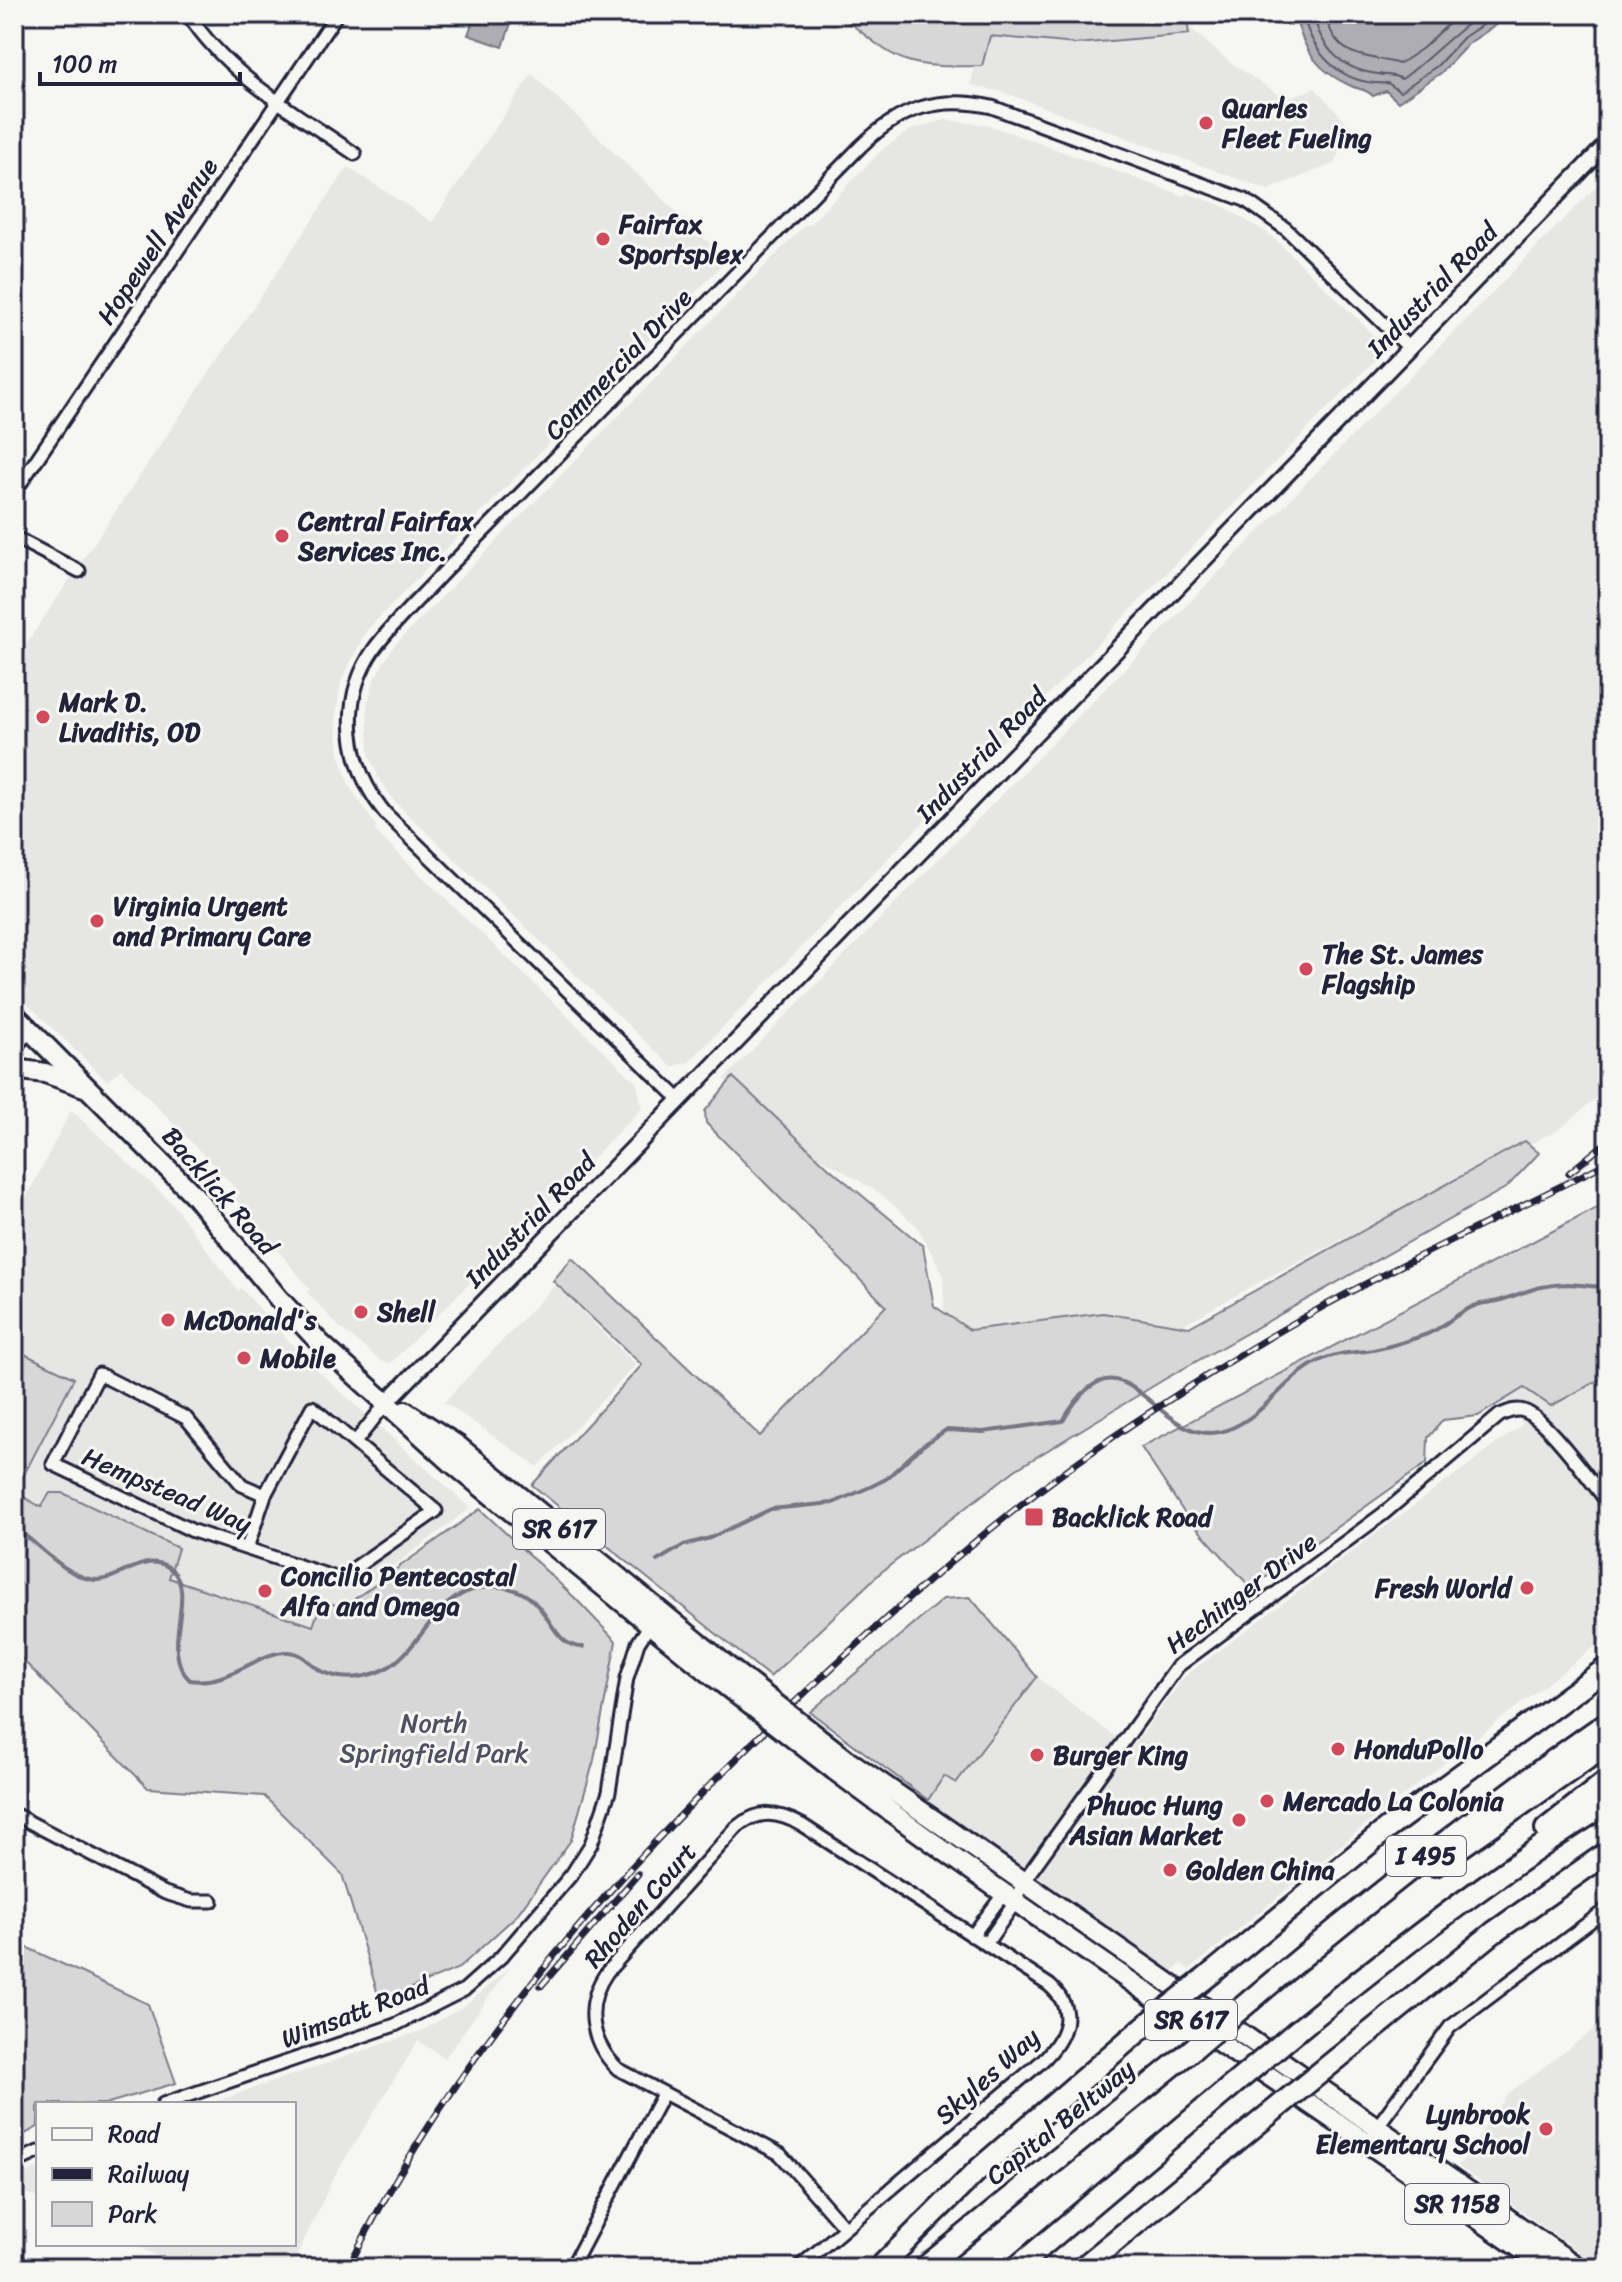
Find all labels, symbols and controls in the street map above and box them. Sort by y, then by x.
scale bar [40,36,240,86]
text: 100 m [52,43,117,85]
place label: Quarles Fleet Fueling [1221,85,1372,161]
marker: Quarles Fleet Fueling [1197,114,1215,132]
street label: Hopewell Avenue [84,147,231,334]
place label: Fairfax Sportsplex [618,201,744,277]
street label: Industrial Road [1354,210,1511,370]
marker: Fairfax Sportsplex [594,230,612,248]
street label: Commercial Drive [532,276,704,451]
place label: Central Fairfax Services Inc. [297,498,474,574]
marker: Central Fairfax Services Inc. [273,527,291,545]
street label: Industrial Road [903,675,1060,835]
place label: Mark D. Livaditis, OD [58,679,200,755]
marker: Mark D. Livaditis, OD [34,708,52,726]
place label: Virginia Urgent and Primary Care [112,883,312,959]
marker: Virginia Urgent and Primary Care [88,912,106,930]
place label: The St. James Flagship [1321,931,1484,1007]
marker: The St. James Flagship [1297,960,1315,978]
street label: Backlick Road [150,1116,291,1268]
street label: Industrial Road [452,1140,609,1300]
place label: Shell [376,1289,437,1335]
place label: McDonald's [183,1297,318,1343]
marker: Shell [352,1303,370,1321]
marker: McDonald's [159,1311,177,1329]
place label: Mobile [259,1335,336,1381]
marker: Mobile [235,1349,253,1367]
street label: Hempstead Way [75,1434,260,1547]
place label: Backlick Road [1052,1494,1214,1540]
marker: Backlick Road [1023,1506,1045,1528]
road number: SR 617 [513,1509,605,1549]
street label: Hechinger Drive [1155,1520,1327,1666]
place label: Concilio Pentecostal Alfa and Omega [280,1553,518,1629]
place label: Fresh World [1374,1565,1513,1611]
marker: Fresh World [1518,1579,1536,1597]
marker: Concilio Pentecostal Alfa and Omega [256,1582,274,1600]
park label: North Springfield Park [340,1700,529,1776]
place label: HonduPollo [1354,1726,1484,1772]
place label: Burger King [1053,1732,1188,1778]
marker: HonduPollo [1329,1740,1347,1758]
marker: Burger King [1028,1746,1046,1764]
place label: Mercado La Colonia [1282,1778,1504,1824]
place label: Phuoc Hung Asian Market [1069,1782,1224,1858]
marker: Mercado La Colonia [1258,1792,1276,1810]
marker: Phuoc Hung Asian Market [1230,1811,1248,1829]
street label: Rhoden Court [572,1831,708,1979]
road number: I 495 [1386,1836,1466,1876]
place label: Golden China [1186,1847,1335,1893]
marker: Golden China [1161,1861,1179,1879]
street label: Wimsatt Road [274,1962,438,2061]
road number: SR 617 [1145,2000,1237,2040]
street label: Skyles Way [923,2015,1051,2136]
street label: Capital Beltway [975,2047,1146,2197]
place label: Lynbrook Elementary School [1315,2091,1532,2167]
legend [36,2102,296,2246]
text: Road [108,2113,162,2155]
marker: Lynbrook Elementary School [1537,2120,1555,2138]
text: Railway [108,2153,190,2195]
road number: SR 1158 [1405,2184,1509,2224]
text: Park [108,2193,157,2235]

